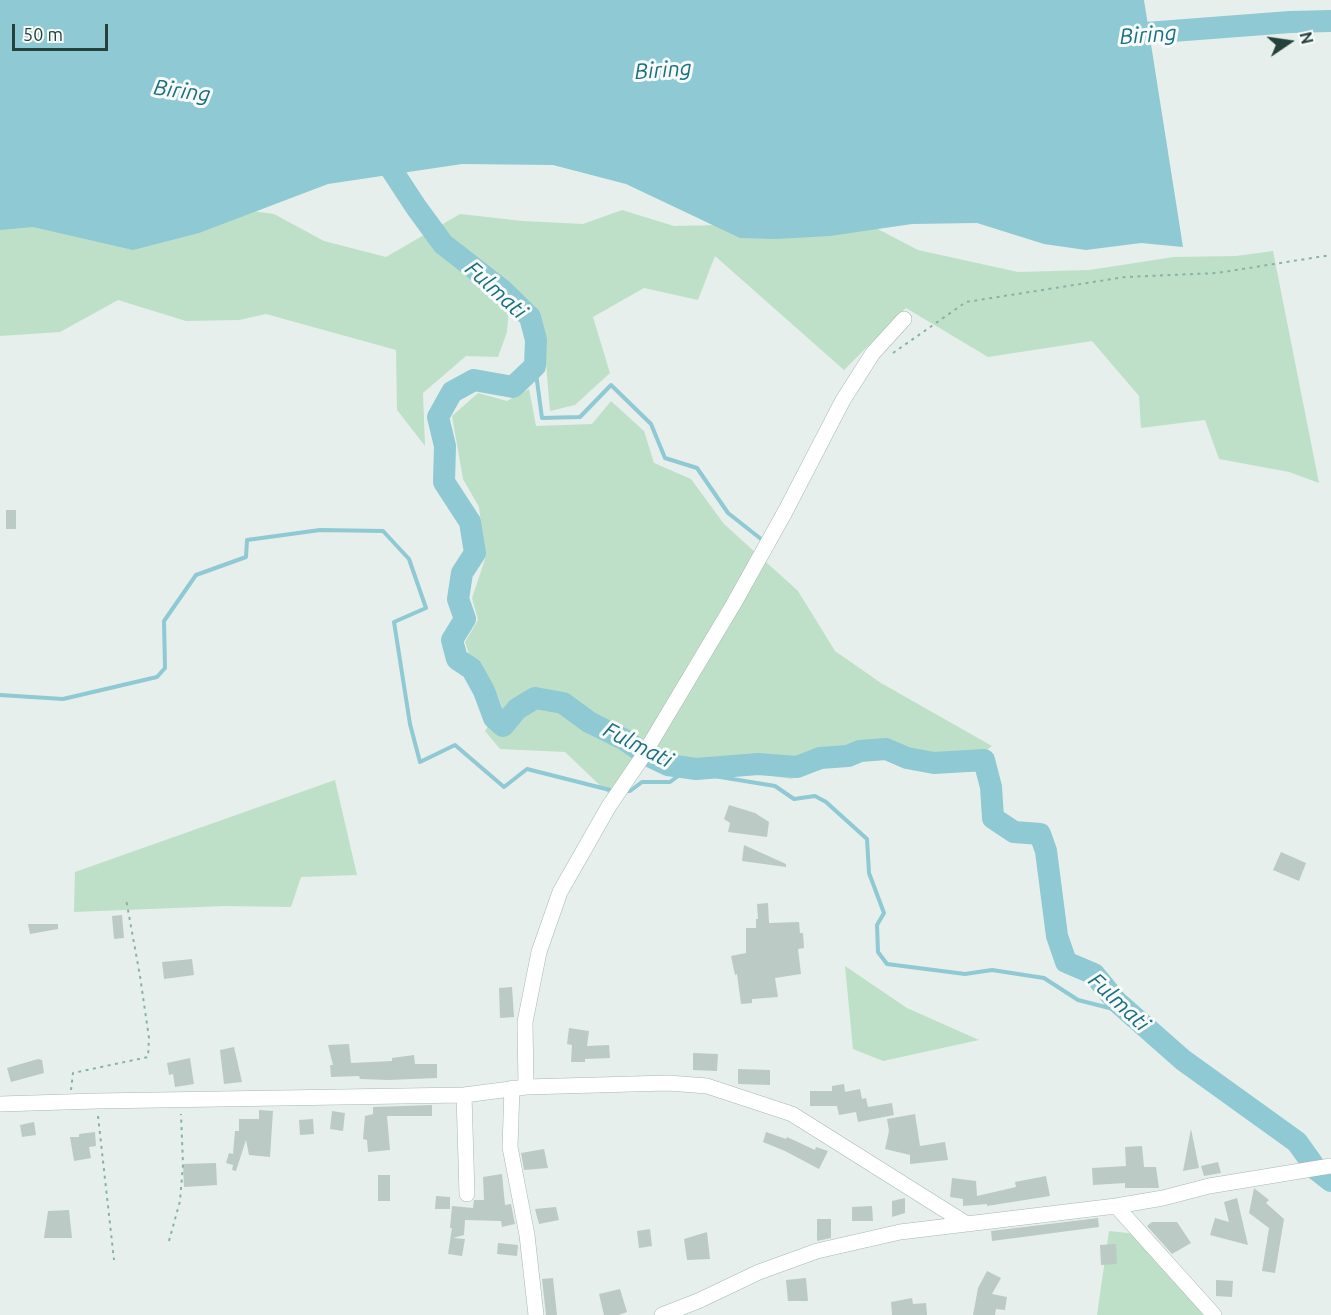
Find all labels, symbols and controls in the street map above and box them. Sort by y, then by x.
scale bar [15,12,111,50]
north arrow [1259,12,1319,72]
water label: Biring [1119,20,1177,50]
text: 50 m [23,24,63,44]
text: N [1296,30,1317,46]
water label: Biring [634,55,692,85]
water label: Biring [152,74,212,108]
water label: Fulmati [460,255,532,325]
water label: Fulmati [599,716,677,774]
water label: Fulmati [1083,967,1155,1037]

